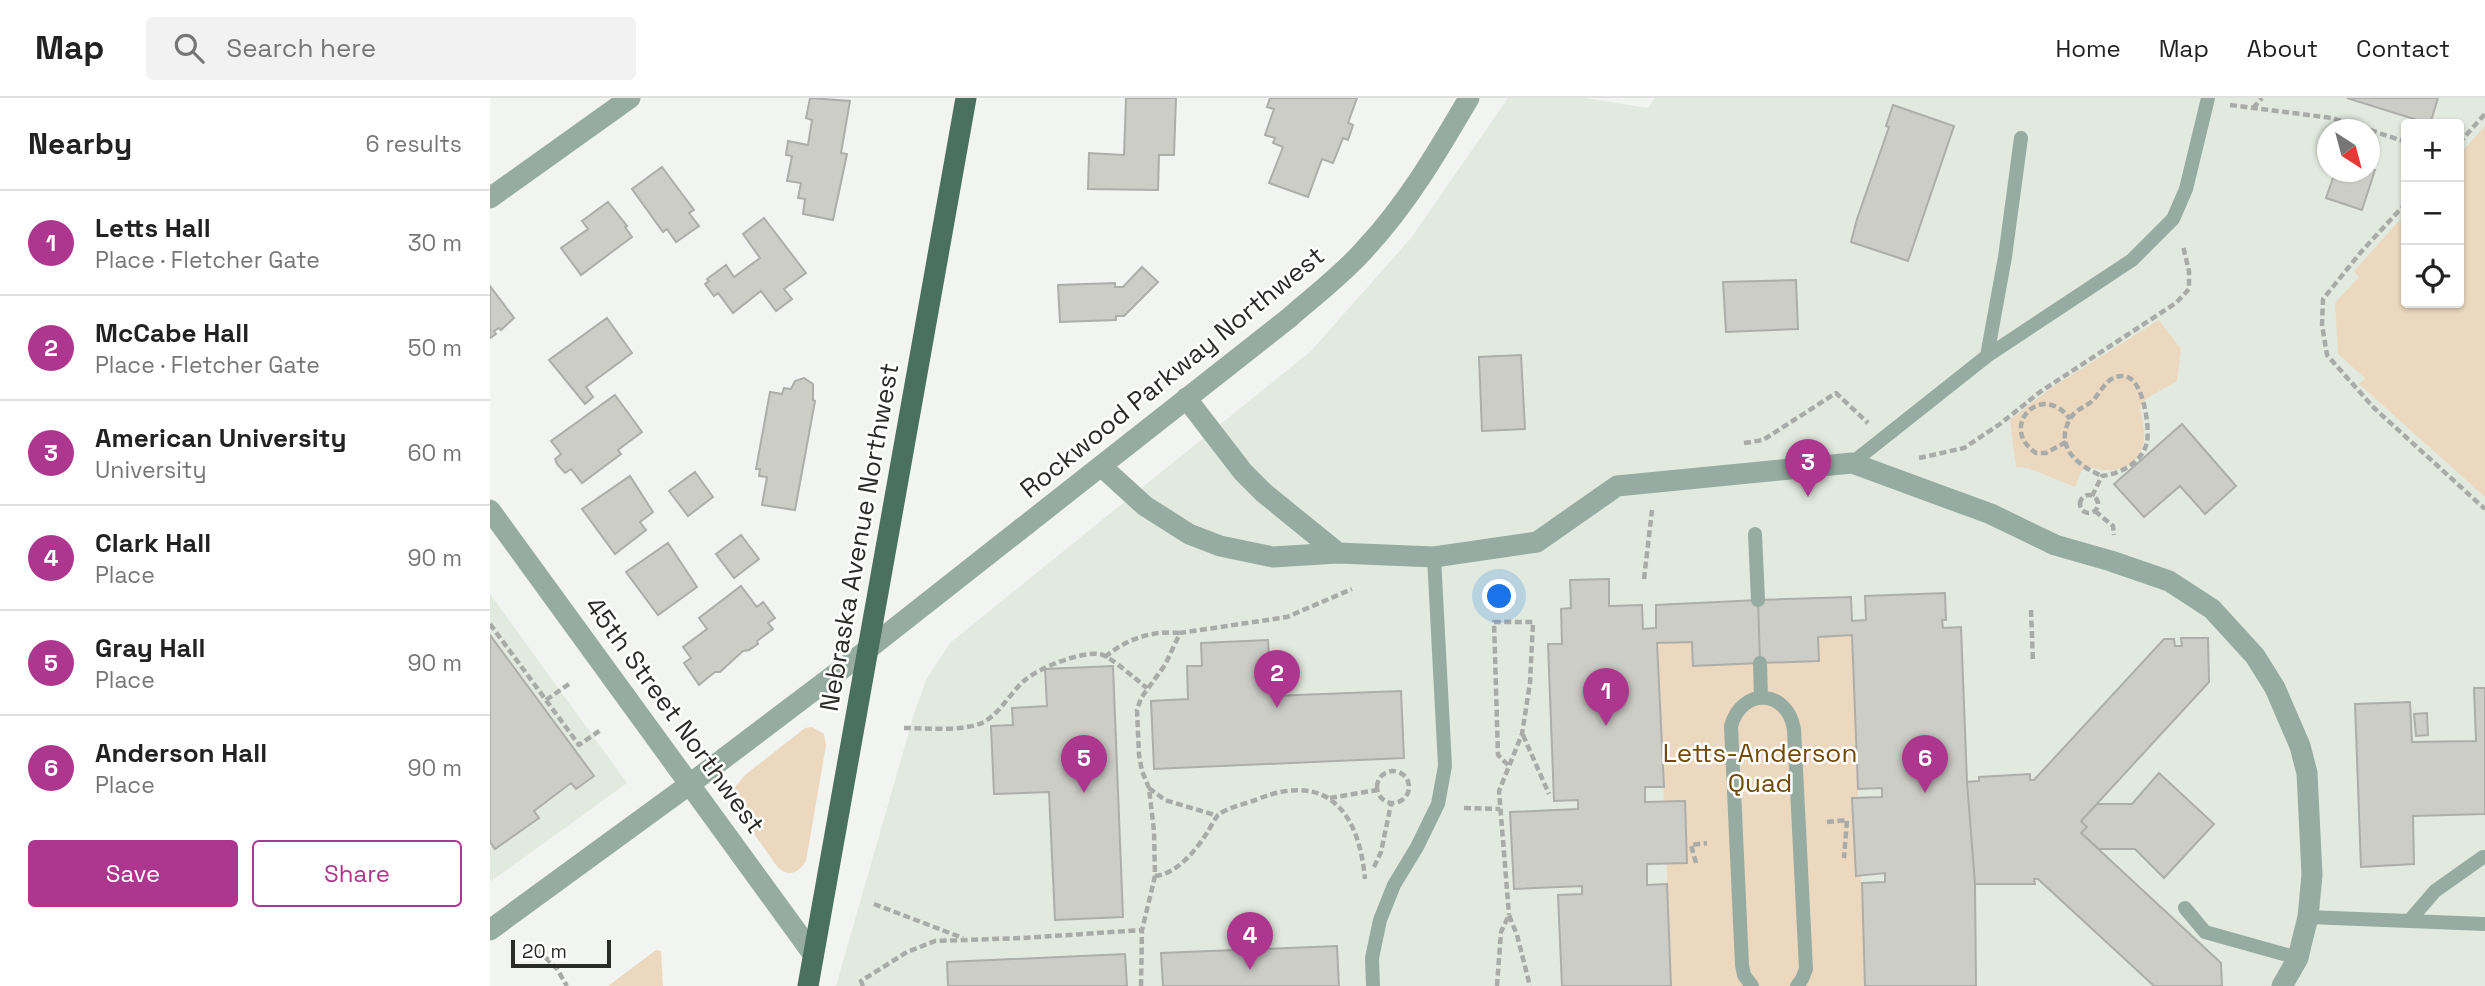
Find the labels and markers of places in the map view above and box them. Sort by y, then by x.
pin: 3 [1785,439,1831,497]
pin: 2 [1254,650,1300,708]
pin: 1 [1583,668,1629,726]
pin: 5 [1061,735,1107,793]
pin: 6 [1902,735,1948,793]
pin: 4 [1227,912,1273,970]

